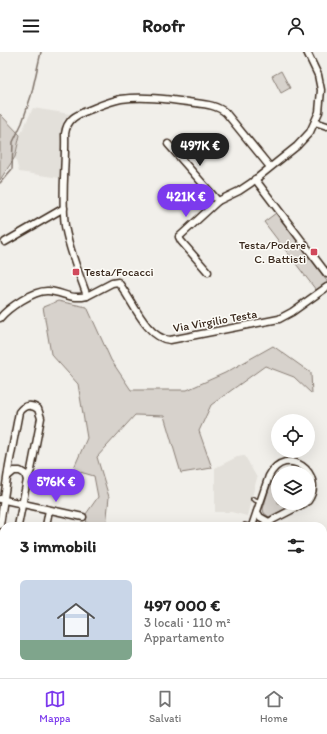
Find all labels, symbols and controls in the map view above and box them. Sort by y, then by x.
icon: menu [20,15,42,37]
text: Roofr [142,15,185,37]
icon: person [285,15,307,37]
pin: 497K € [167,133,233,167]
text: 497K € [180,138,220,153]
pin: 421K € [153,184,219,218]
text: 421K € [166,189,206,204]
place label: Testa/Podere C. Battisti [239,238,306,266]
marker: Testa/Podere C. Battisti [309,247,319,257]
place label: Testa/Focacci [84,265,154,279]
marker: Testa/Focacci [71,267,81,277]
street label: Via Virgilio Testa [172,307,258,335]
map controls [271,414,315,510]
button: locate [271,414,315,458]
button: layers [271,466,315,510]
pin: 576K € [23,469,89,503]
text: 576K € [37,474,75,489]
icon: filters [285,535,307,557]
text: 3 immobili [20,536,96,556]
text: 497 000 € [144,595,220,615]
icon: home [52,596,100,644]
text: 3 locali · 110 m² [144,615,231,630]
text: Appartamento [144,630,224,645]
tab: Mappa [39,688,70,725]
tab: Salvati [149,688,181,725]
tab: Home [260,688,288,725]

